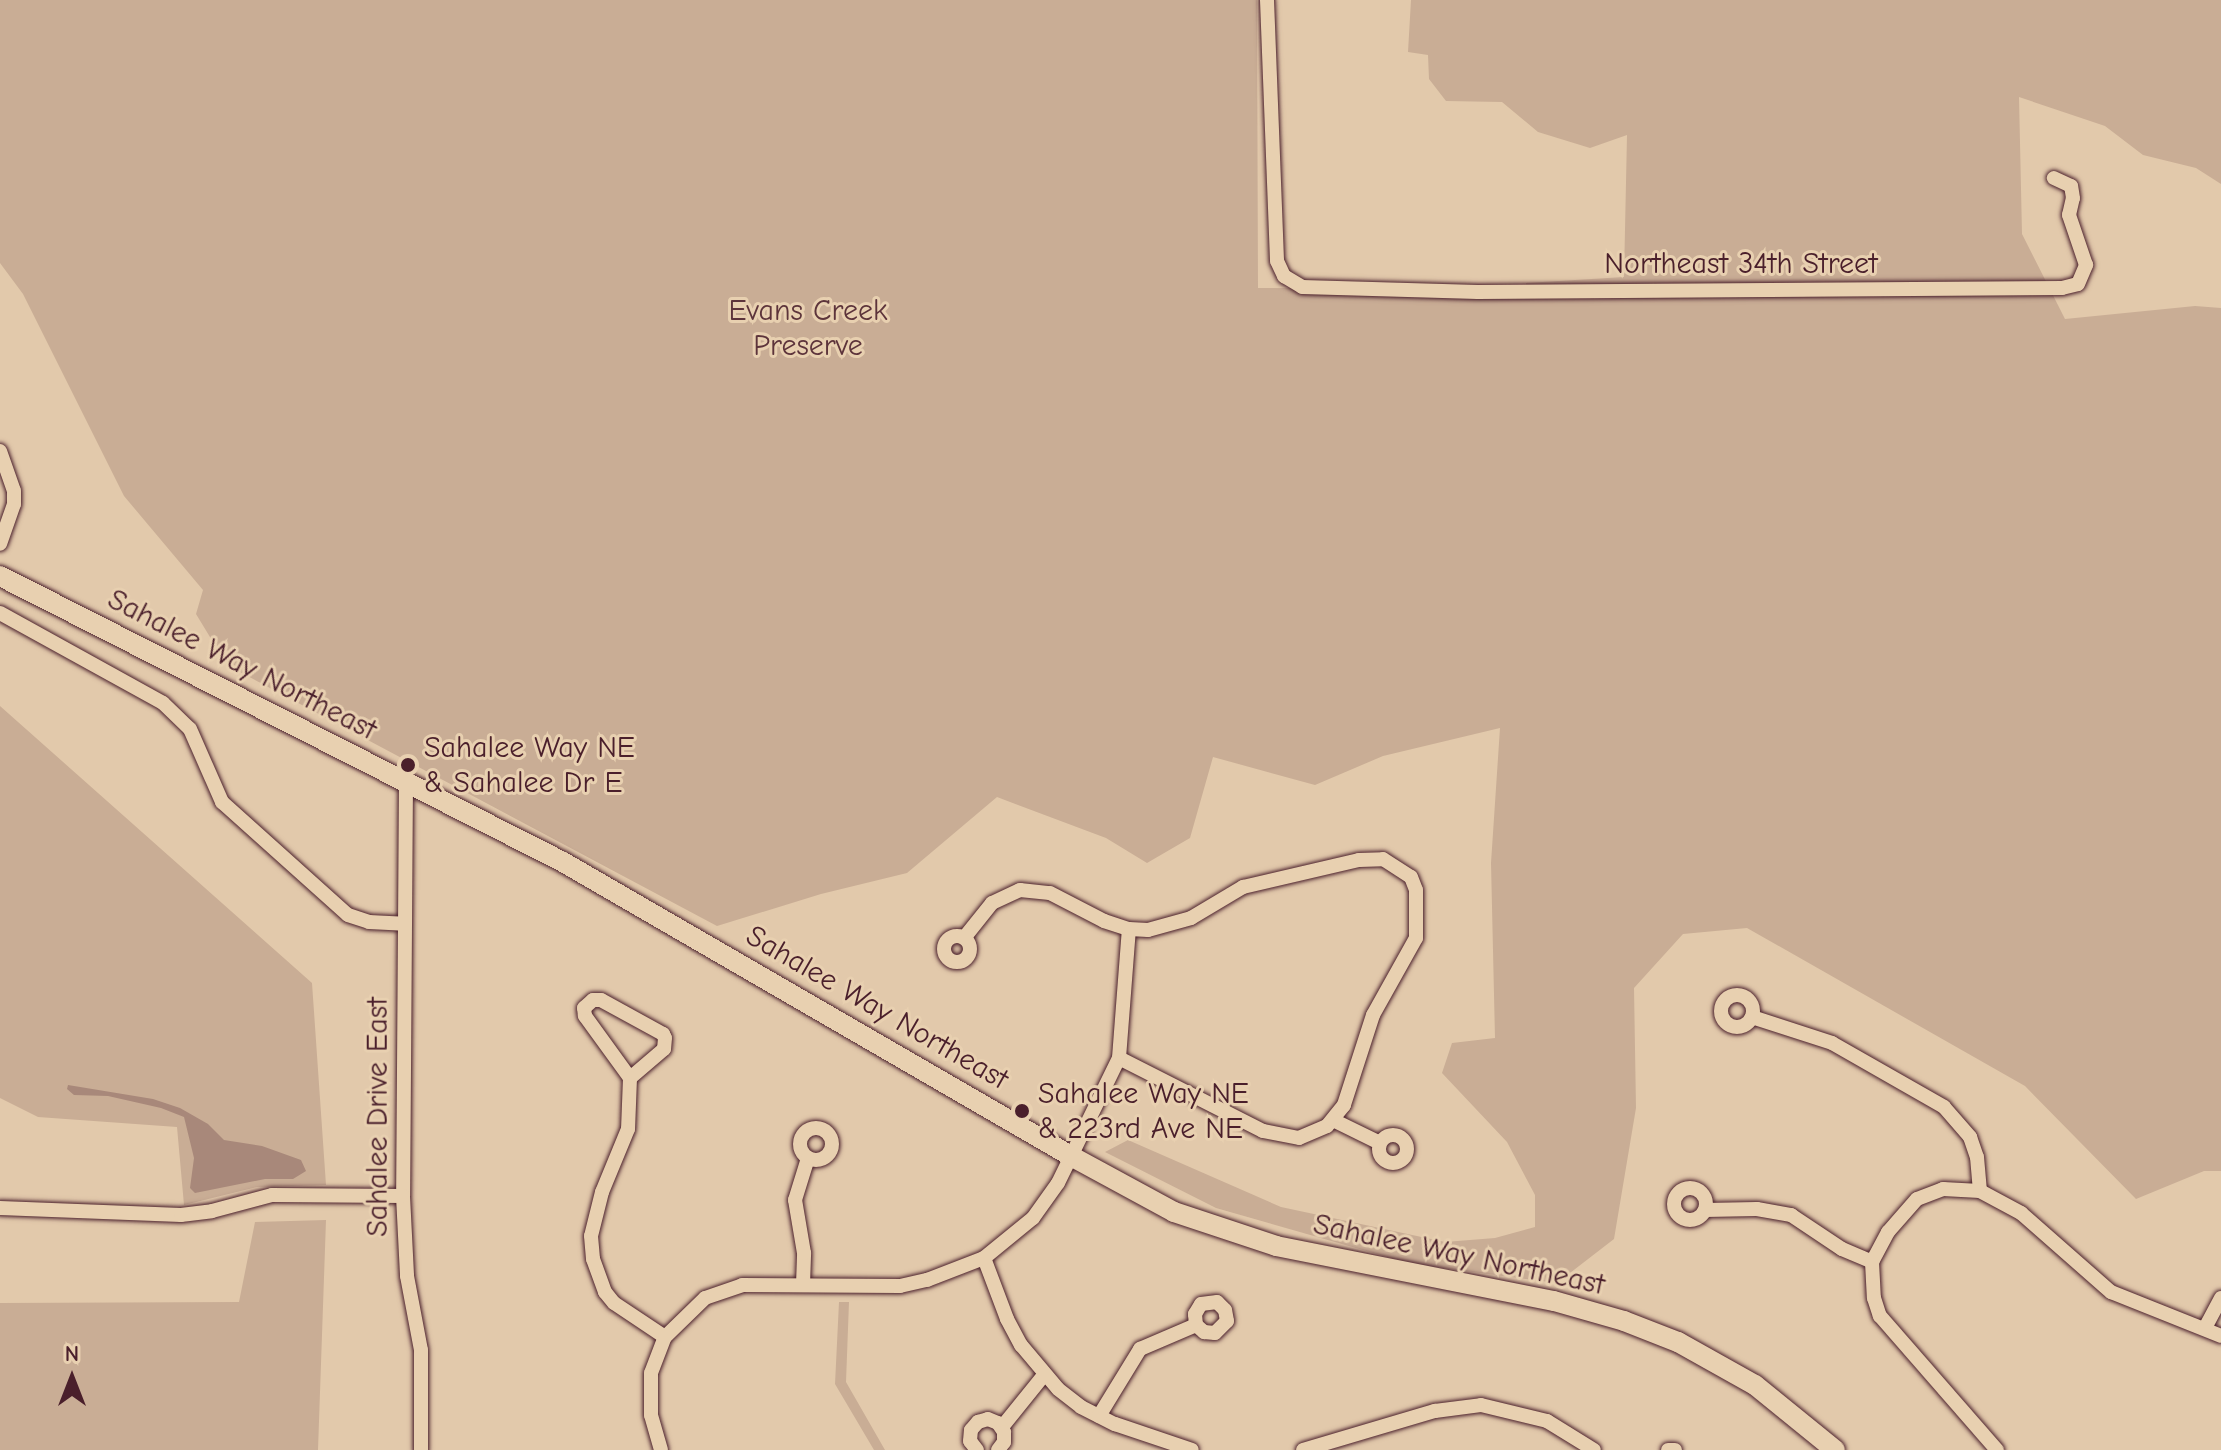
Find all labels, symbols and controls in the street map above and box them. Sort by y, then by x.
street label: Northeast 34th Street [1604,246,1878,282]
park label: Evans Creek Preserve [729,293,887,364]
street label: Sahalee Way Northeast [102,582,382,748]
place label: Sahalee Way NE & Sahalee Dr E [424,730,635,800]
marker: Sahalee Way NE & Sahalee Dr E [399,756,417,774]
street label: Sahalee Way Northeast [739,918,1015,1098]
street label: Sahalee Drive East [360,997,396,1237]
place label: Sahalee Way NE & 223rd Ave NE [1038,1076,1249,1146]
marker: Sahalee Way NE & 223rd Ave NE [1013,1102,1031,1120]
street label: Sahalee Way Northeast [1310,1207,1608,1303]
north arrow [32,1338,112,1418]
text: N [65,1341,79,1367]

